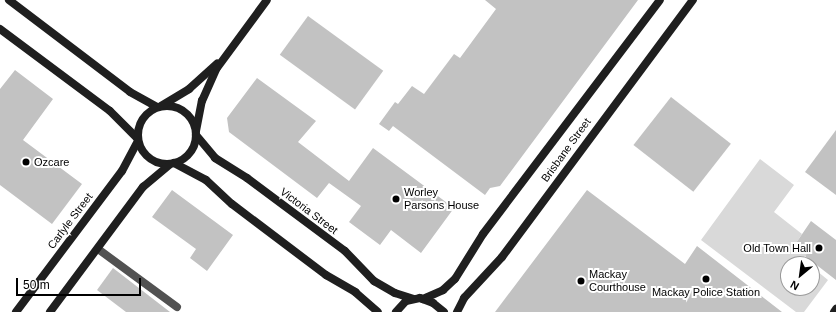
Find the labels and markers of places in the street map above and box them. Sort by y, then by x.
place label: Ozcare [34,155,69,169]
marker: Ozcare [21,157,31,167]
place label: Worley Parsons House [404,186,479,212]
marker: Worley Parsons House [391,194,401,204]
place label: Old Town Hall [743,241,811,255]
marker: Old Town Hall [814,243,824,253]
place label: Mackay Courthouse [589,268,646,294]
marker: Mackay Police Station [701,274,711,284]
marker: Mackay Courthouse [576,276,586,286]
place label: Mackay Police Station [652,285,760,299]

